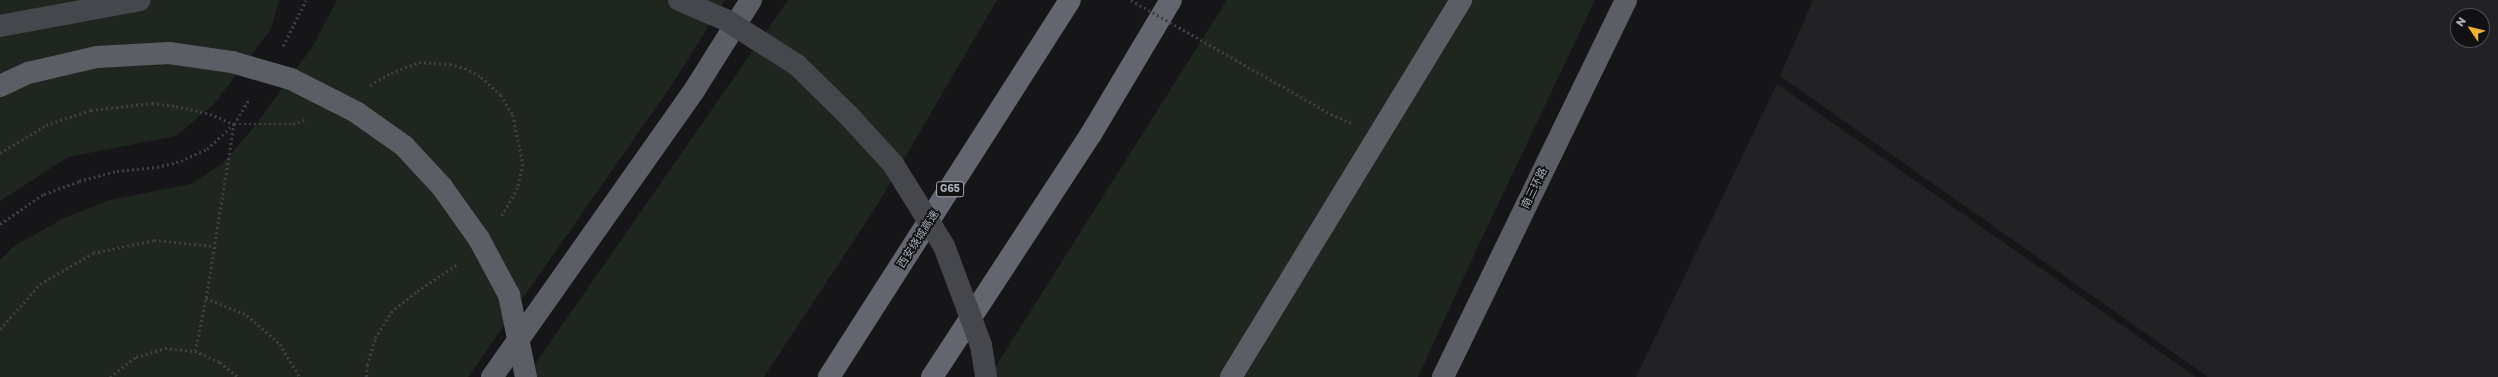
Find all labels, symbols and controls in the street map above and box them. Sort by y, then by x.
north arrow [2450,8,2490,48]
text: N [2453,14,2468,29]
street label: 南三环路 [1518,165,1550,211]
road number: G65 [936,181,964,197]
street label: 西安绕城高速 [894,208,942,270]

